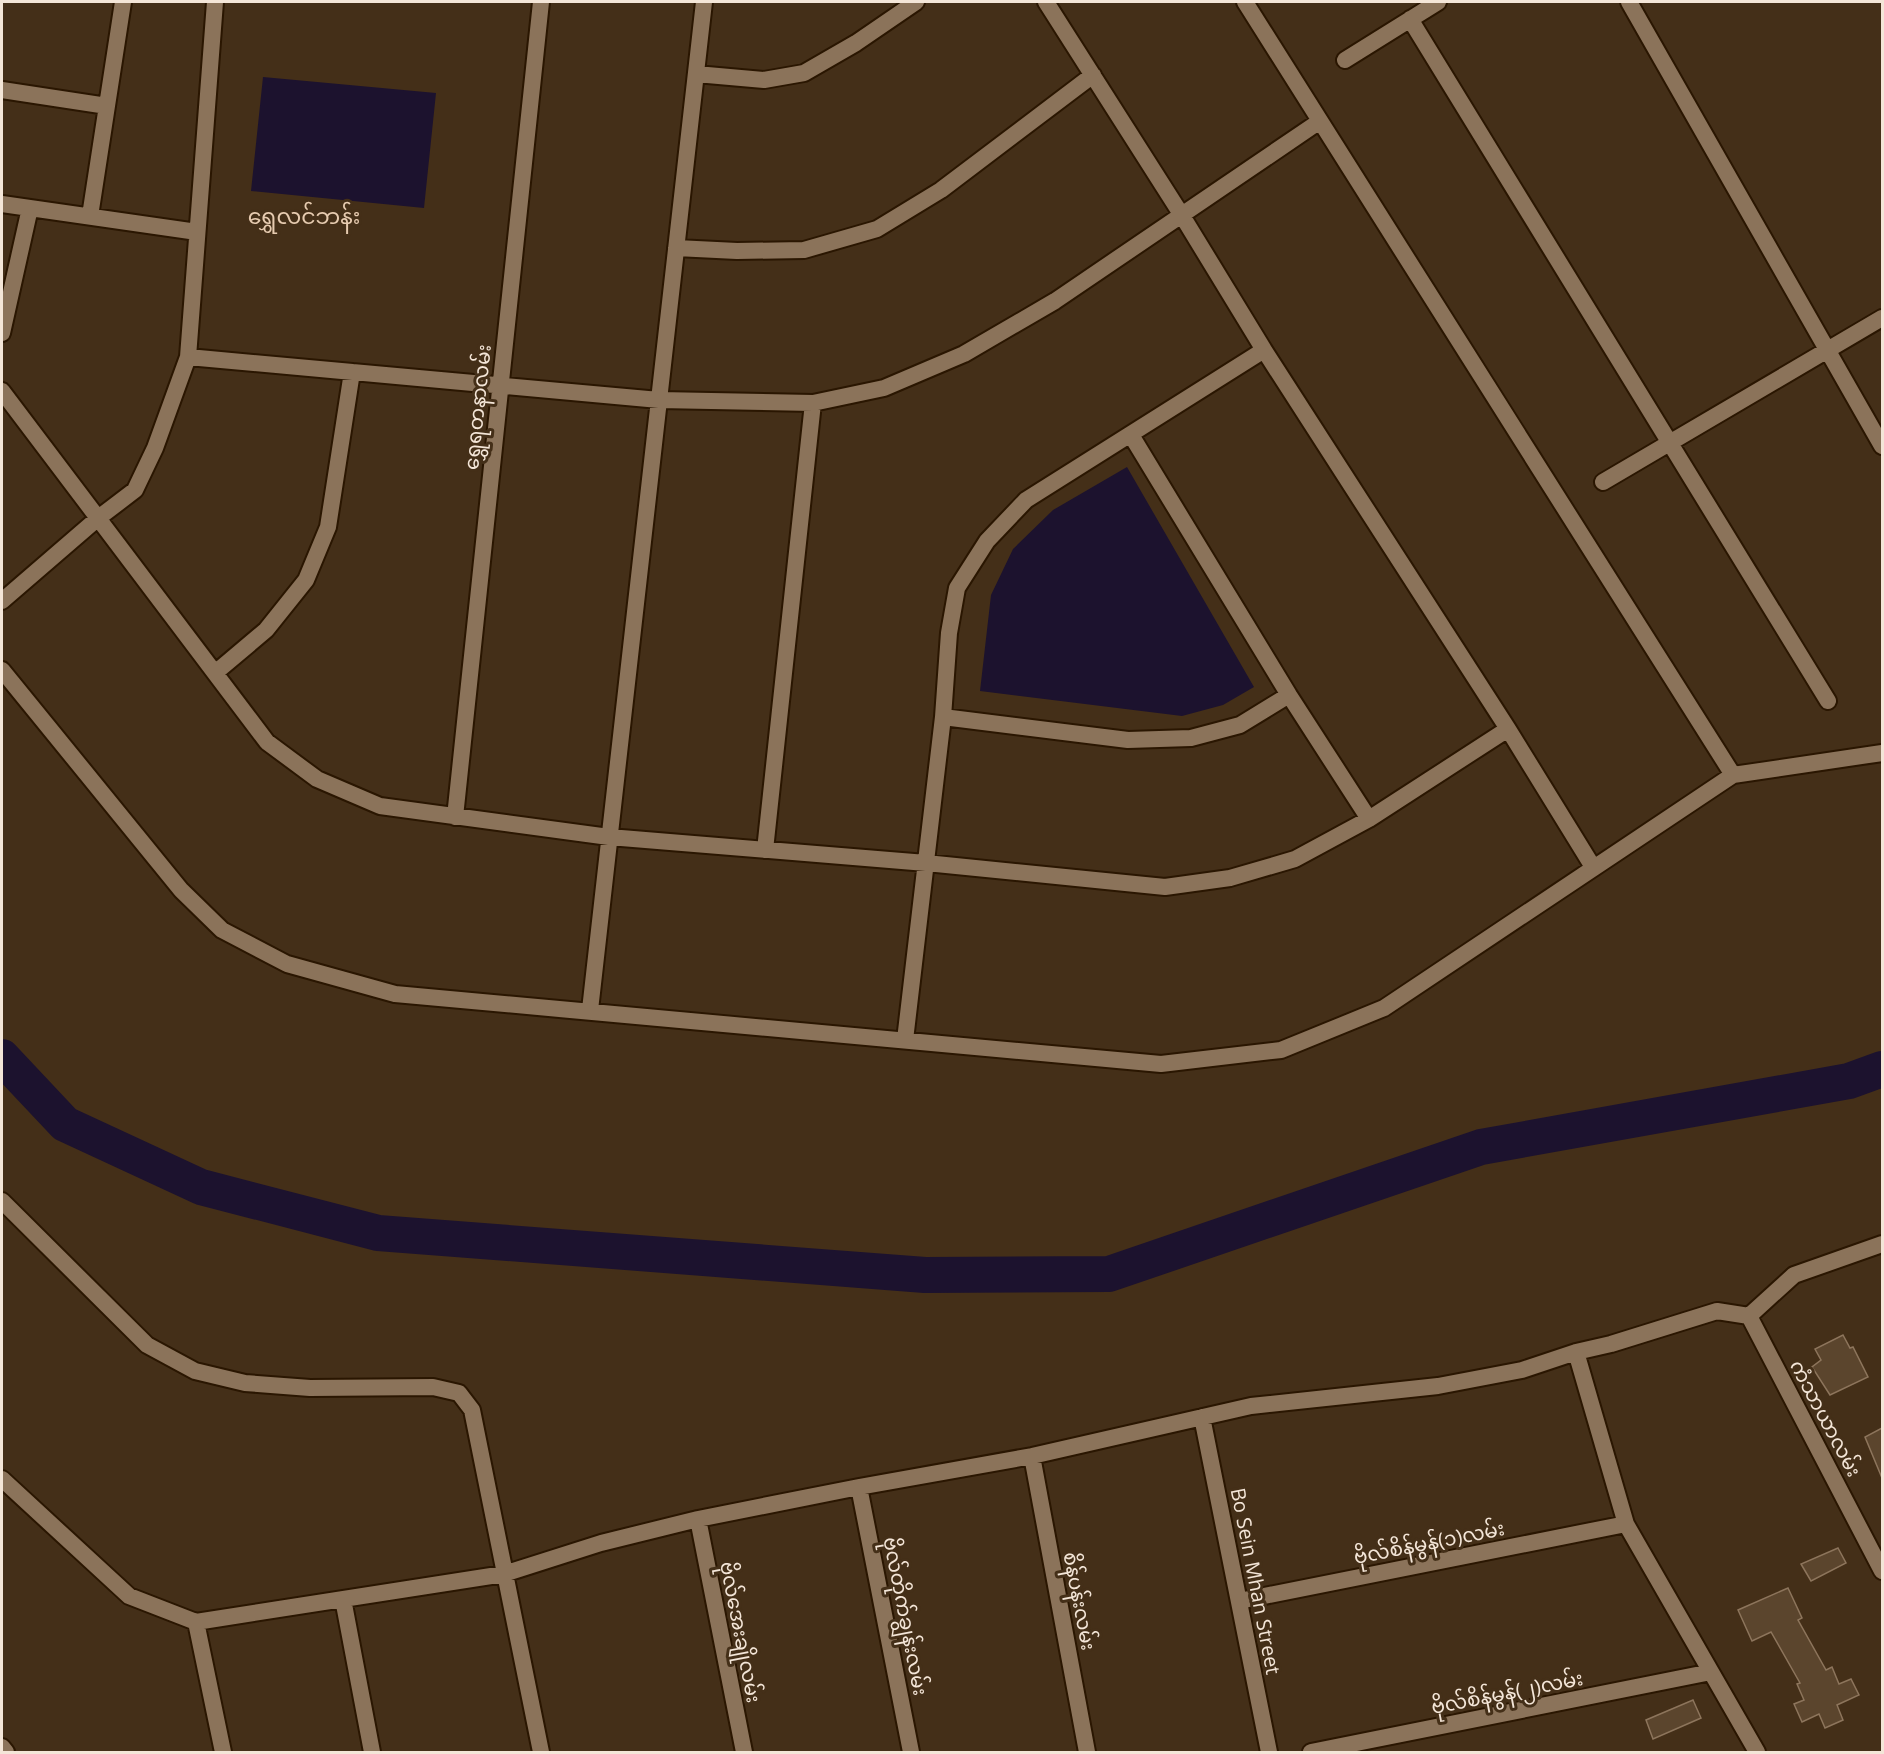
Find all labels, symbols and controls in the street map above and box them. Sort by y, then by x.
district label: ရွှေလင်ဘန်း [248,200,360,234]
street label: ရွှေရတနာလမ်း [457,343,500,471]
street label: ကံသာယာလမ်း [1784,1355,1868,1481]
street label: Bo Sein Mhan Street [1225,1485,1287,1677]
street label: ဗိုလ်စိန်မွန်(၁)လမ်း [1351,1514,1507,1574]
street label: ဗိုလ်တိုက်ချွန်းလမ်း [872,1534,935,1699]
street label: စိန်ပန်းလမ်း [1054,1549,1103,1653]
street label: ဗိုလ်အေးချိုလမ်း [710,1559,768,1706]
street label: ဗိုလ်စိန်မွန်(၂)လမ်း [1429,1664,1586,1724]

